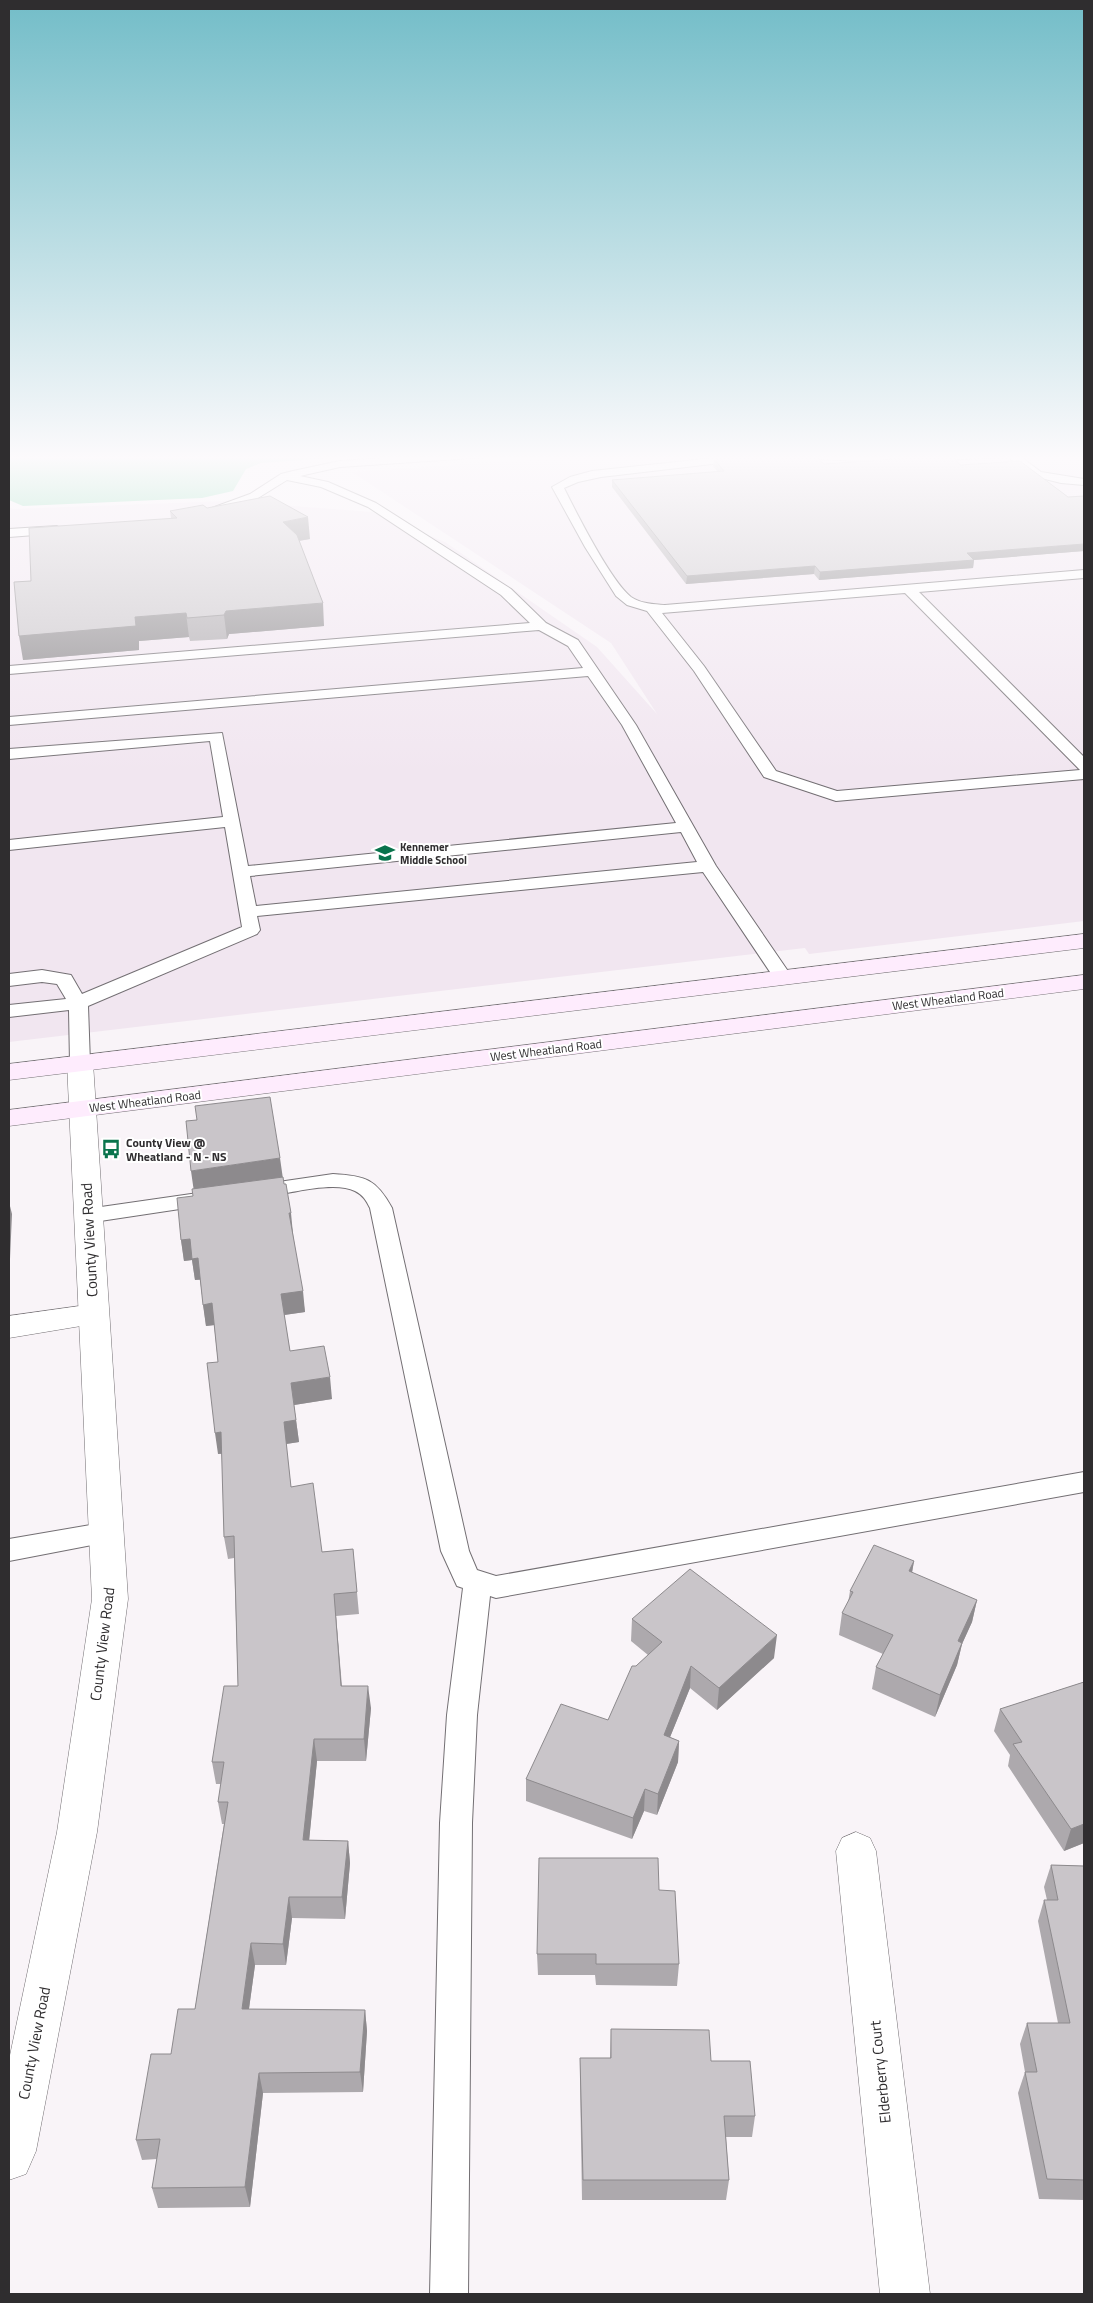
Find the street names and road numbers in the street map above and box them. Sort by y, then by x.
street label: West Wheatland Road [891,983,1005,1015]
street label: West Wheatland Road [489,1034,603,1066]
street label: West Wheatland Road [88,1085,202,1117]
street label: County View Road [75,1182,103,1298]
street label: County View Road [84,1586,120,1702]
street label: County View Road [12,1985,56,2101]
street label: Elderberry Court [863,2019,897,2125]

